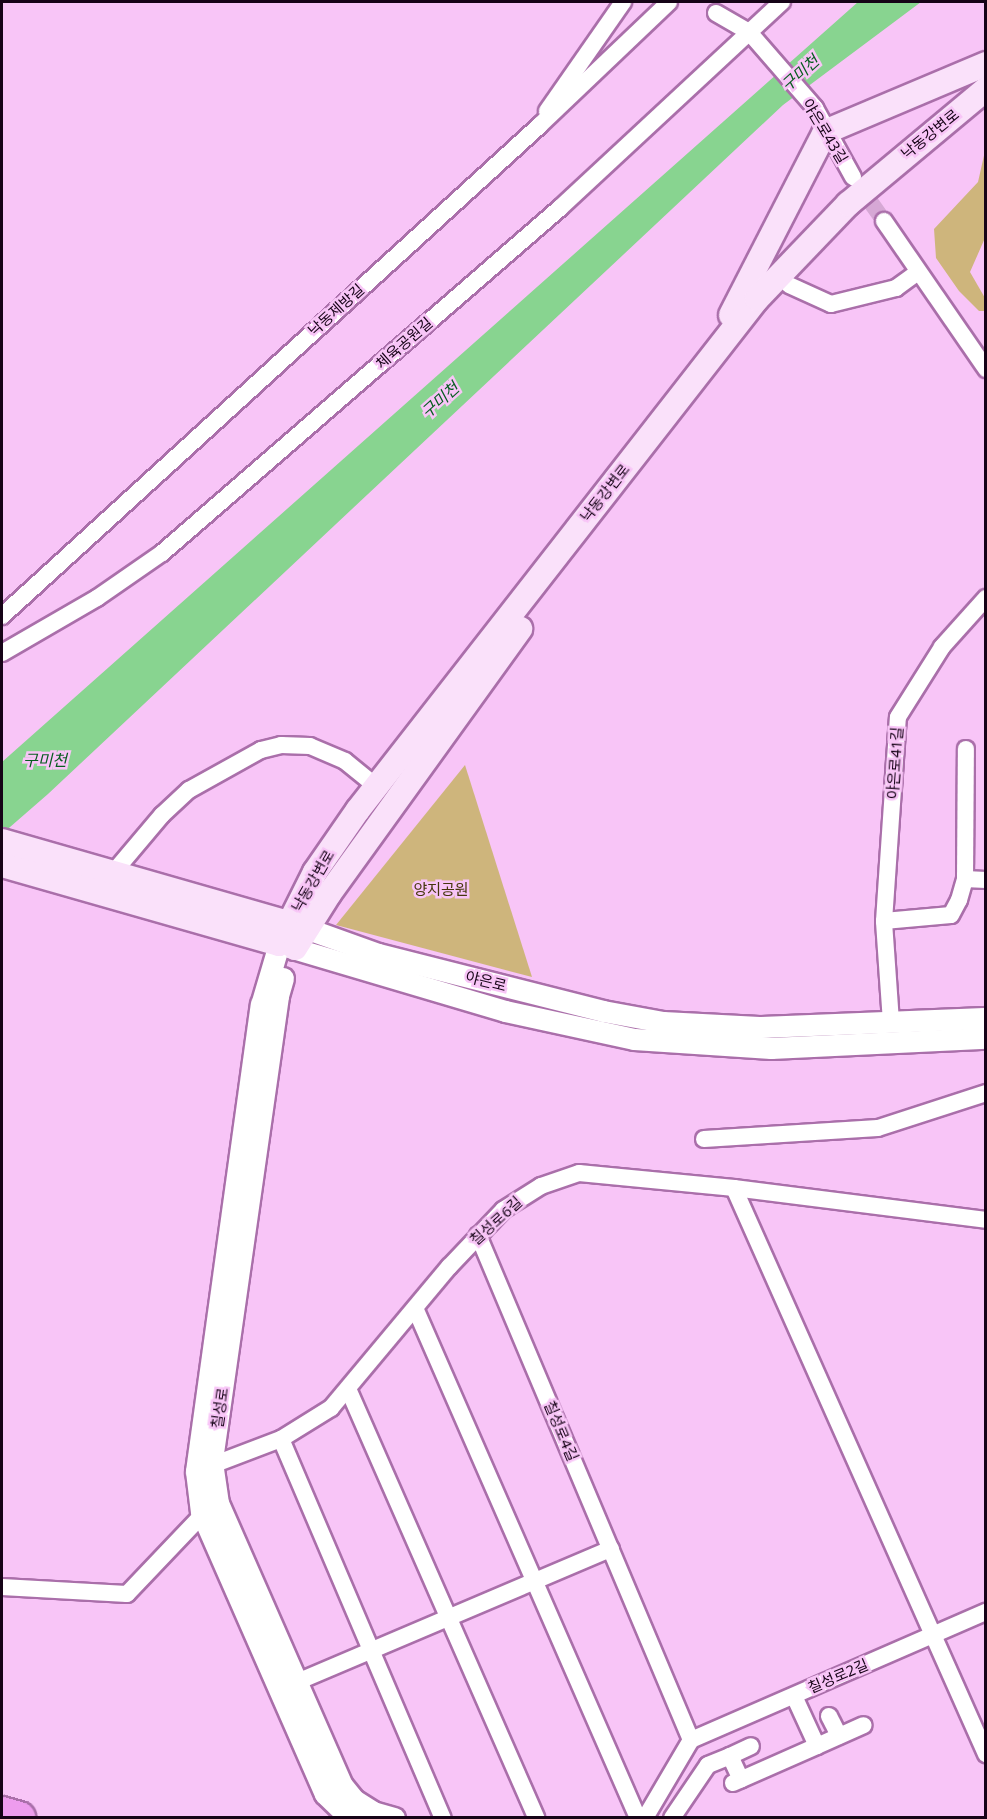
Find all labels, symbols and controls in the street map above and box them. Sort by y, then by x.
water label: 구미천 [777,51,823,95]
street label: 야은로43길 [799,95,851,167]
street label: 낙동강변로 [898,105,962,163]
street label: 낙동제방길 [304,280,368,340]
street label: 체육공원길 [372,314,436,372]
water label: 구미천 [417,378,463,422]
street label: 낙동강변로 [577,460,633,526]
street label: 야은로41길 [883,726,907,800]
water label: 구미천 [23,750,67,770]
street label: 낙동강변로 [288,847,338,915]
park label: 양지공원 [413,881,469,899]
street label: 야은로 [464,967,508,995]
street label: 칠성로6길 [466,1193,526,1249]
street label: 칠성로 [208,1386,232,1430]
street label: 칠성로4길 [540,1398,582,1464]
street label: 칠성로2길 [805,1655,871,1697]

